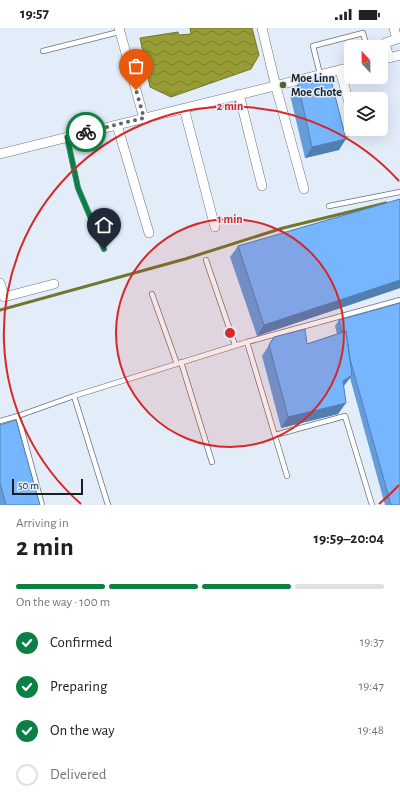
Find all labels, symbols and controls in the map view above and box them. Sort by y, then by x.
text: 19:57 [20,6,49,21]
north arrow [344,40,388,84]
map controls [344,40,388,136]
pin [119,49,153,90]
icon: bag [125,55,147,77]
place label: Moe Linn Moe Chote [291,72,342,98]
marker: Moe Linn Moe Chote [278,80,288,90]
button: layers [344,92,388,136]
text: 2 min [217,100,243,112]
courier [66,112,106,152]
icon: bike [75,121,97,143]
pin [87,208,121,249]
text: 1 min [217,213,243,225]
icon: home [93,214,115,236]
centre of rings [223,326,237,340]
scale bar [12,477,83,496]
text: 50 m [18,480,39,491]
text: Arriving in [16,517,69,530]
text: 19:59–20:04 [314,531,384,546]
text: 2 min [16,534,74,560]
text: On the way · 100 m [16,596,110,609]
icon: check [16,632,38,654]
text: Confirmed [50,635,112,650]
text: 19:37 [360,636,384,649]
icon: check [16,676,38,698]
text: Preparing [50,679,107,694]
text: 19:47 [359,680,384,693]
icon: check [16,720,38,742]
text: On the way [50,723,115,738]
text: 19:48 [358,724,384,737]
text: Delivered [50,767,107,782]

